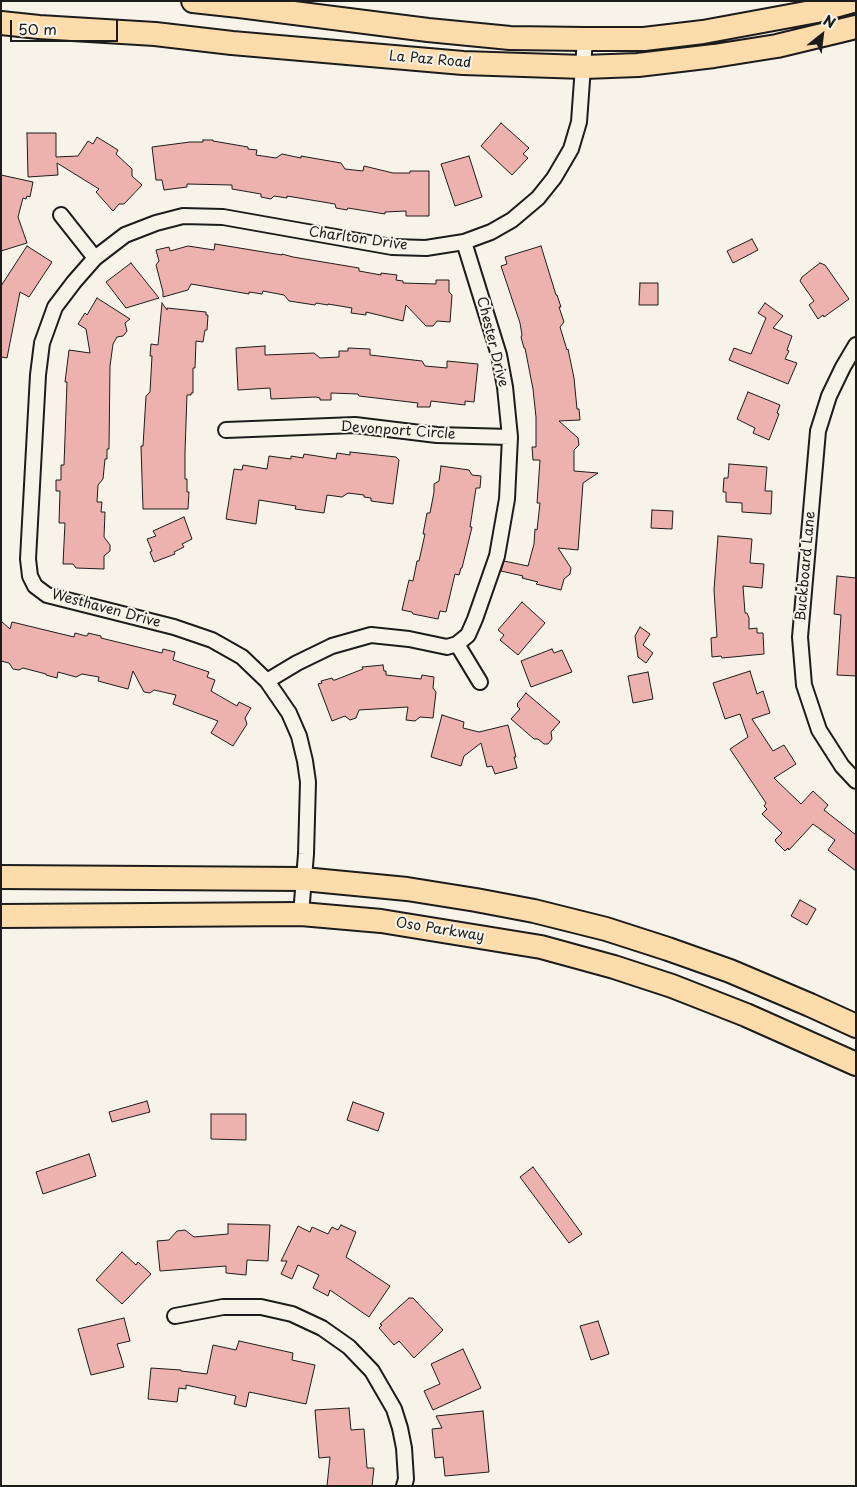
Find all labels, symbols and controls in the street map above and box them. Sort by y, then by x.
scale bar [12,10,120,42]
north arrow [797,10,847,60]
text: N [820,10,839,33]
text: 50 m [18,17,57,40]
street label: La Paz Road [388,48,472,72]
street label: Charlton Drive [308,224,408,254]
street label: Chester Drive [473,295,511,389]
street label: Devonport Circle [340,419,456,443]
street label: Buckboard Lane [793,510,819,622]
street label: Westhaven Drive [50,586,162,632]
street label: Oso Parkway [394,915,486,945]

